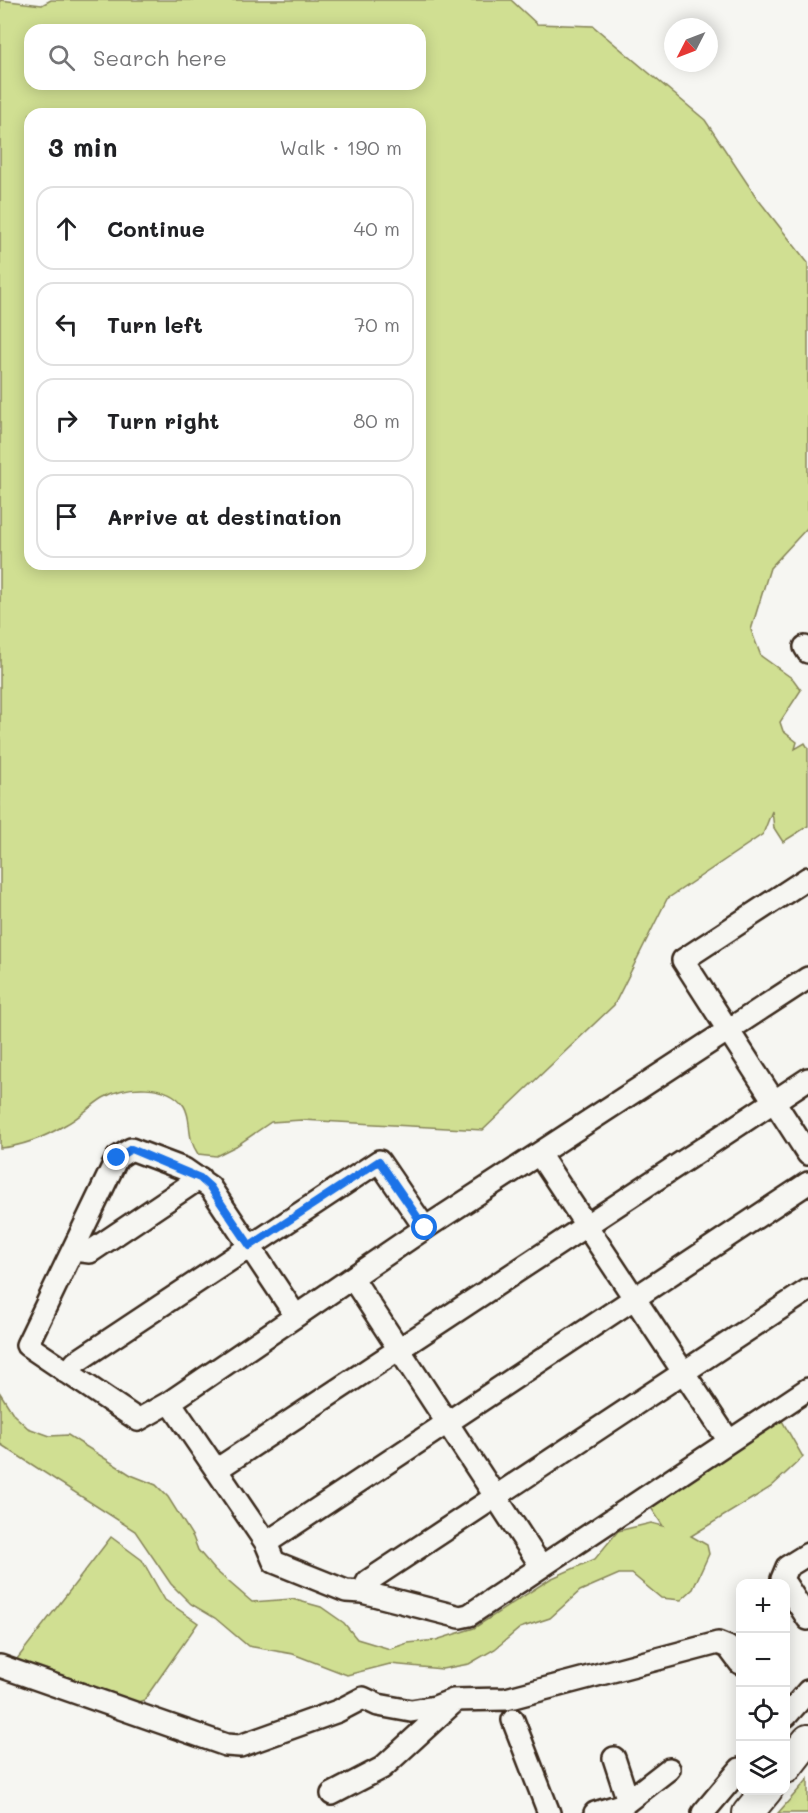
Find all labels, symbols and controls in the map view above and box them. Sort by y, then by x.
north arrow [664,18,718,72]
search box [24,24,426,90]
icon: search [45,41,78,74]
text: Search here [93,43,227,72]
text: 3 min [48,130,117,164]
text: Walk · 190 m [279,134,402,160]
icon: ahead [50,212,83,245]
text: Continue [107,214,205,243]
text: 40 m [354,215,400,241]
icon: left [50,308,83,341]
text: Turn left [107,310,203,339]
text: 70 m [354,311,400,337]
icon: right [50,404,83,437]
text: Turn right [107,406,219,435]
text: 80 m [353,407,400,433]
icon: arrive [50,500,83,533]
text: Arrive at destination [107,502,342,531]
route end [103,1144,129,1170]
route start [411,1214,437,1240]
map controls [736,1579,790,1795]
button: + [736,1579,790,1633]
button: − [736,1633,790,1687]
button: locate [736,1687,790,1741]
button: layers [736,1741,790,1795]

